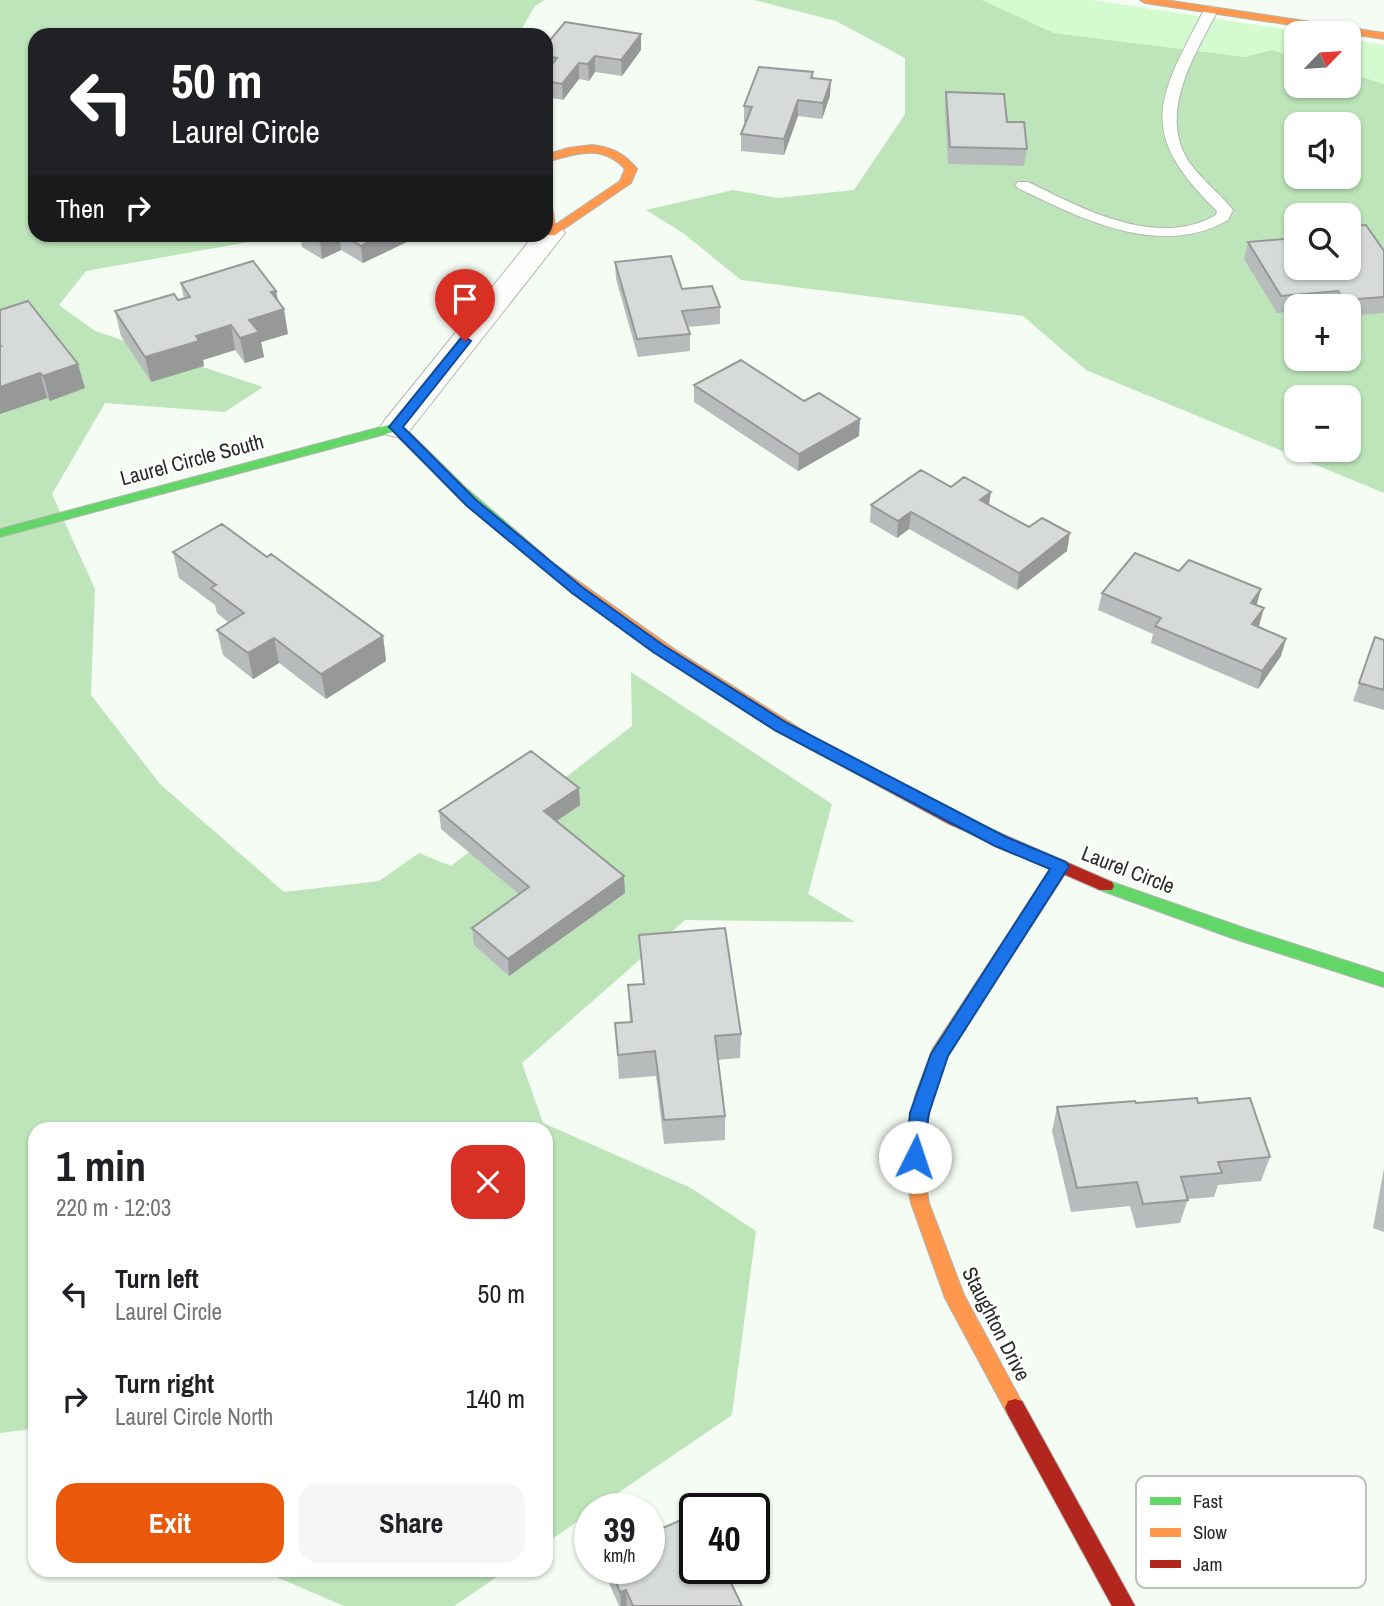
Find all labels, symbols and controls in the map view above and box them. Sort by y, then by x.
north arrow [1284,21,1362,98]
map controls [1284,21,1361,462]
text: 50 m [171,47,263,113]
icon: left [56,56,147,147]
text: Laurel Circle [171,110,320,153]
button: sound [1284,112,1361,189]
icon: right [119,189,157,227]
text: Then [56,191,105,226]
button: search [1284,203,1361,280]
pin [435,269,495,341]
icon: arrive [446,280,484,318]
button: + [1284,294,1361,371]
button: − [1284,385,1361,462]
street label: Laurel Circle South [117,426,267,493]
street label: Laurel Circle [1077,839,1179,901]
position arrow [878,1120,952,1194]
text: 1 min [56,1138,146,1194]
button: close [451,1145,525,1219]
text: 220 m · 12:03 [56,1192,171,1223]
text: Turn left [115,1261,199,1296]
street label: Staughton Drive [955,1262,1038,1386]
icon: left [56,1275,94,1313]
text: 50 m [478,1276,525,1311]
text: Laurel Circle [115,1296,222,1327]
text: Turn right [115,1366,214,1401]
icon: right [56,1380,94,1418]
text: 140 m [466,1381,525,1416]
text: Laurel Circle North [115,1401,273,1432]
legend [1136,1476,1366,1588]
button: Exit [56,1483,284,1563]
button: Share [298,1483,525,1563]
text: Fast [1193,1488,1223,1514]
speed limit sign: 40 [679,1493,770,1584]
text: 39 [604,1506,635,1553]
text: Slow [1193,1519,1228,1545]
text: km/h [604,1543,636,1568]
text: Jam [1193,1551,1222,1577]

